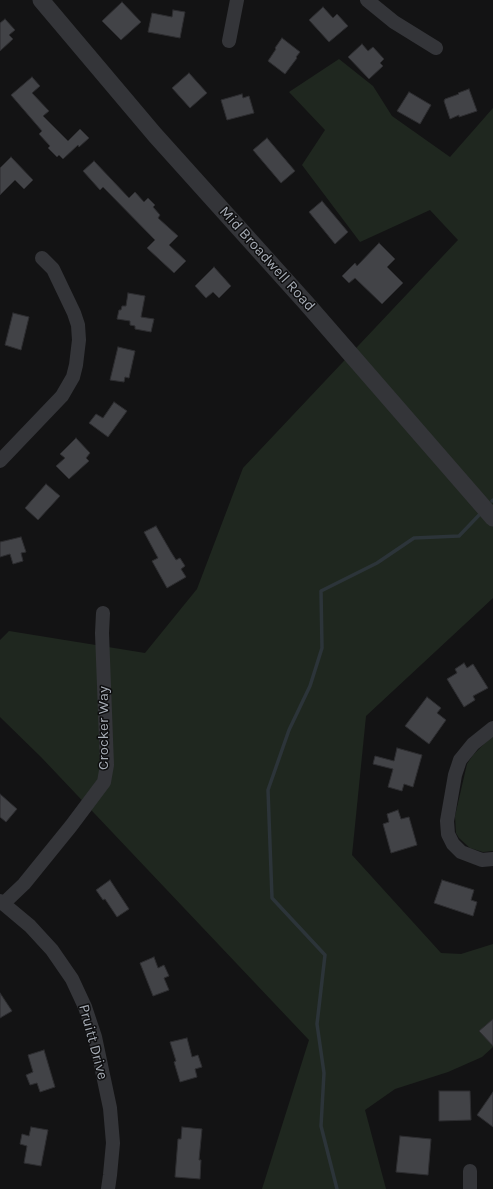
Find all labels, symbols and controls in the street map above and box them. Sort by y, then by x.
street label: Mid Broadwell Road [215,203,319,315]
street label: Crocker Way [95,686,113,770]
street label: Pruitt Drive [74,1002,112,1082]

